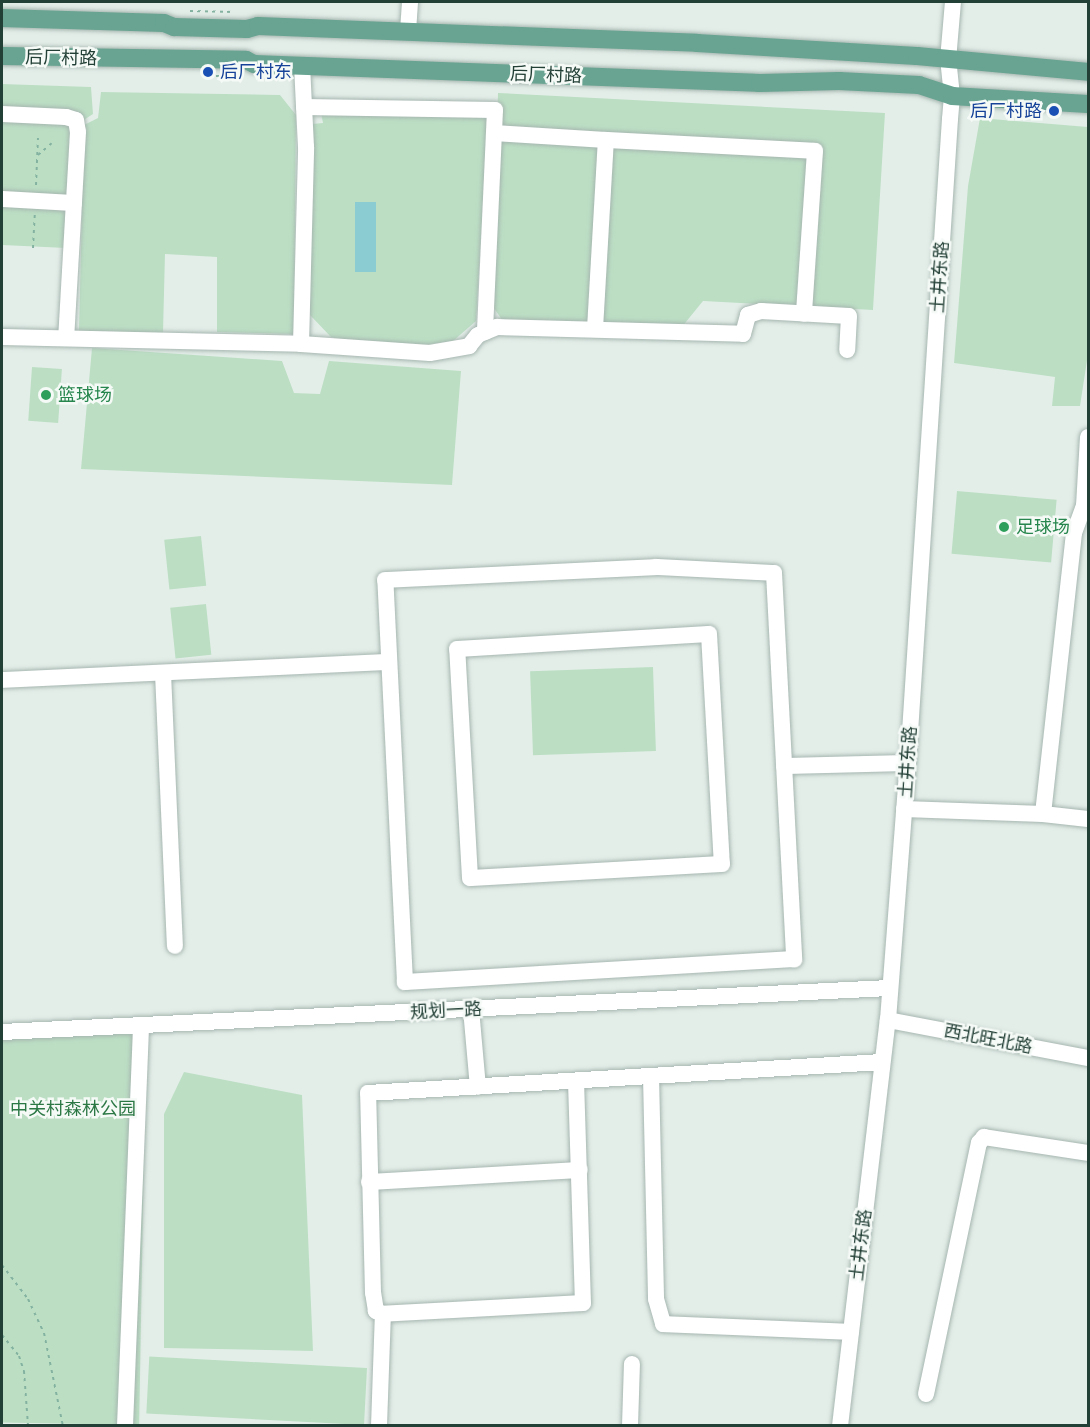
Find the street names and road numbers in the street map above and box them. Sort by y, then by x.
street label: 后厂村路 [25,47,97,69]
street label: 后厂村路 [510,63,582,87]
street label: 土井东路 [927,240,953,314]
street label: 土井东路 [895,725,921,799]
street label: 规划一路 [409,998,483,1024]
street label: 西北旺北路 [942,1020,1034,1058]
street label: 土井东路 [846,1208,876,1282]

